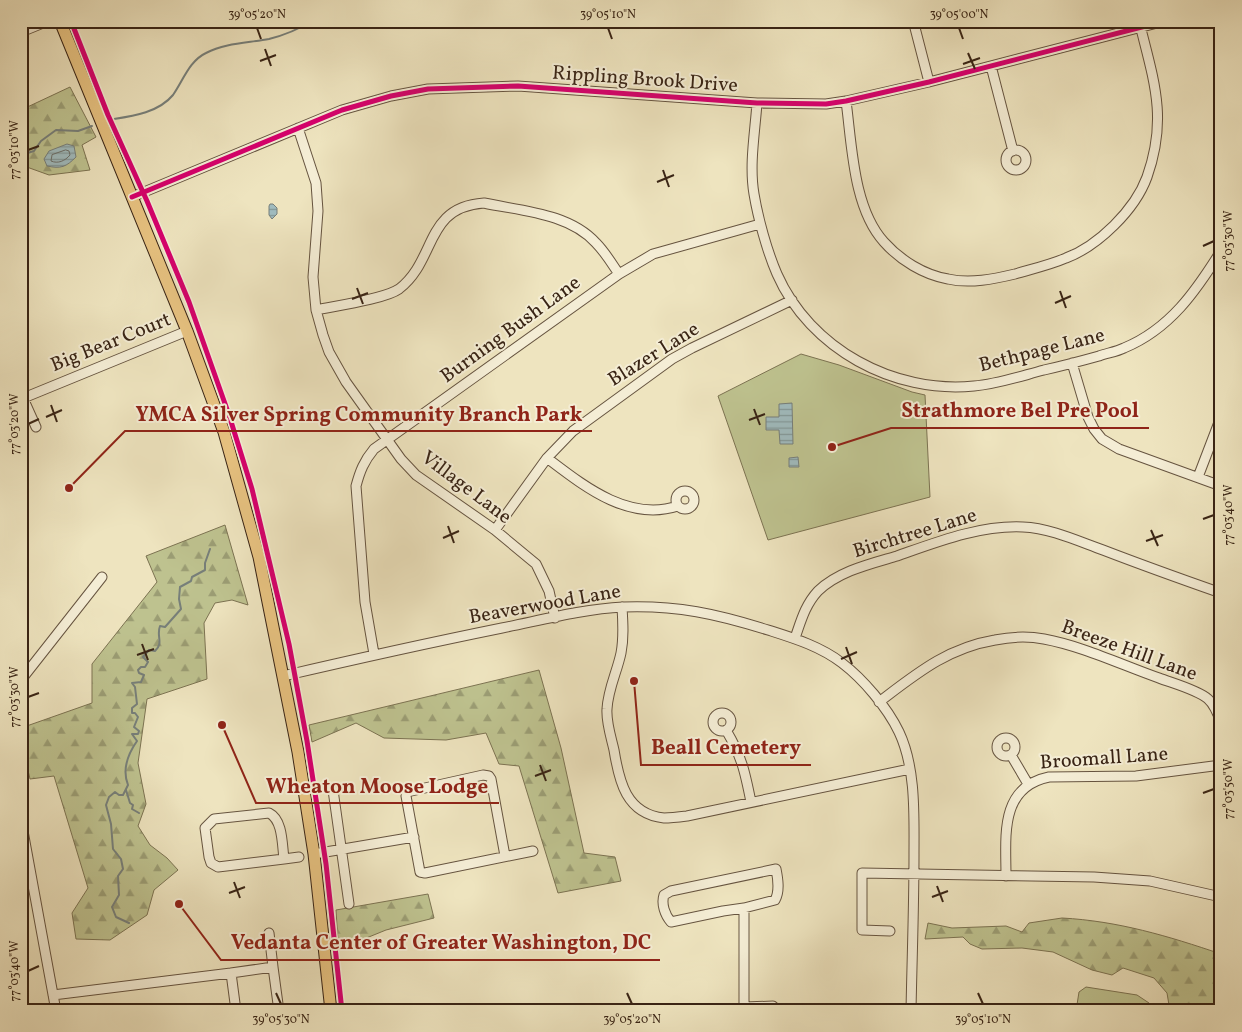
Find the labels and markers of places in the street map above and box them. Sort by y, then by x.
callout: Strathmore Bel Pre Pool [891,392,1149,428]
callout: YMCA Silver Spring Community Branch Park [125,395,592,431]
callout: Beall Cemetery [641,729,811,765]
callout: Wheaton Moose Lodge [256,767,499,803]
callout: Vedanta Center of Greater Washington, DC [221,924,660,960]

